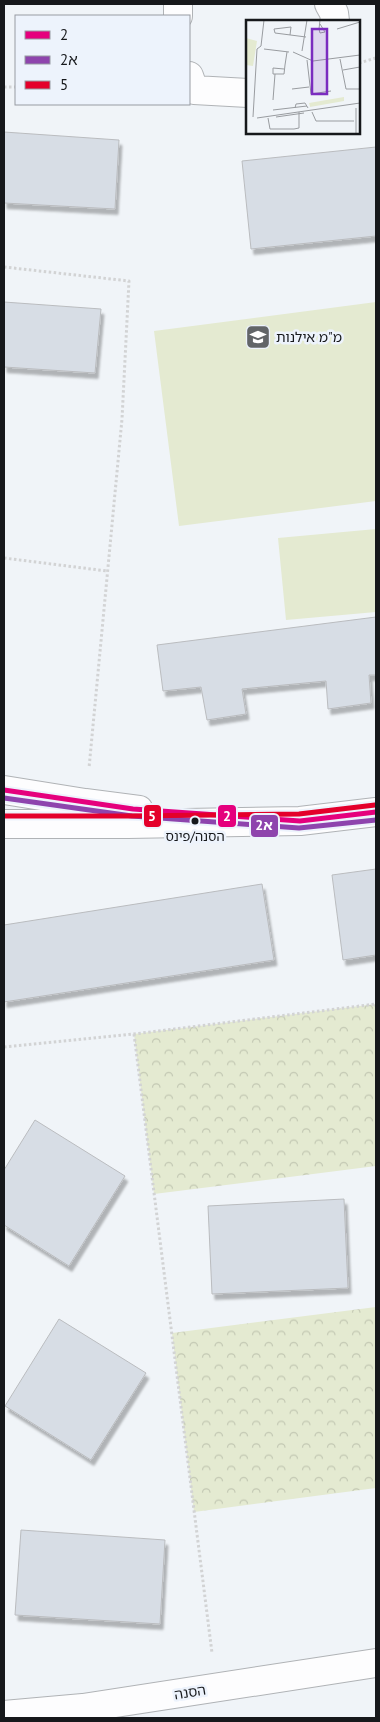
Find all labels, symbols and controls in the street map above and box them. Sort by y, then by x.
legend [15,15,190,105]
inset map [246,20,360,134]
text: 2 [60,25,68,44]
text: 2א [60,50,78,69]
text: 5 [60,75,68,94]
school or university icon: מ"מ אילנות [245,324,271,350]
place label: מ"מ אילנות [276,328,342,346]
line badge: 5 [143,804,162,828]
line badge: 2 [217,804,237,828]
text: 5 [148,807,156,825]
text: 2 [223,807,231,825]
line badge: 2א [250,814,279,838]
marker: הסנה/פינס [190,816,200,826]
text: 2א [255,816,273,834]
place label: הסנה/פינס [165,828,225,845]
street label: הסנה [173,1681,207,1703]

